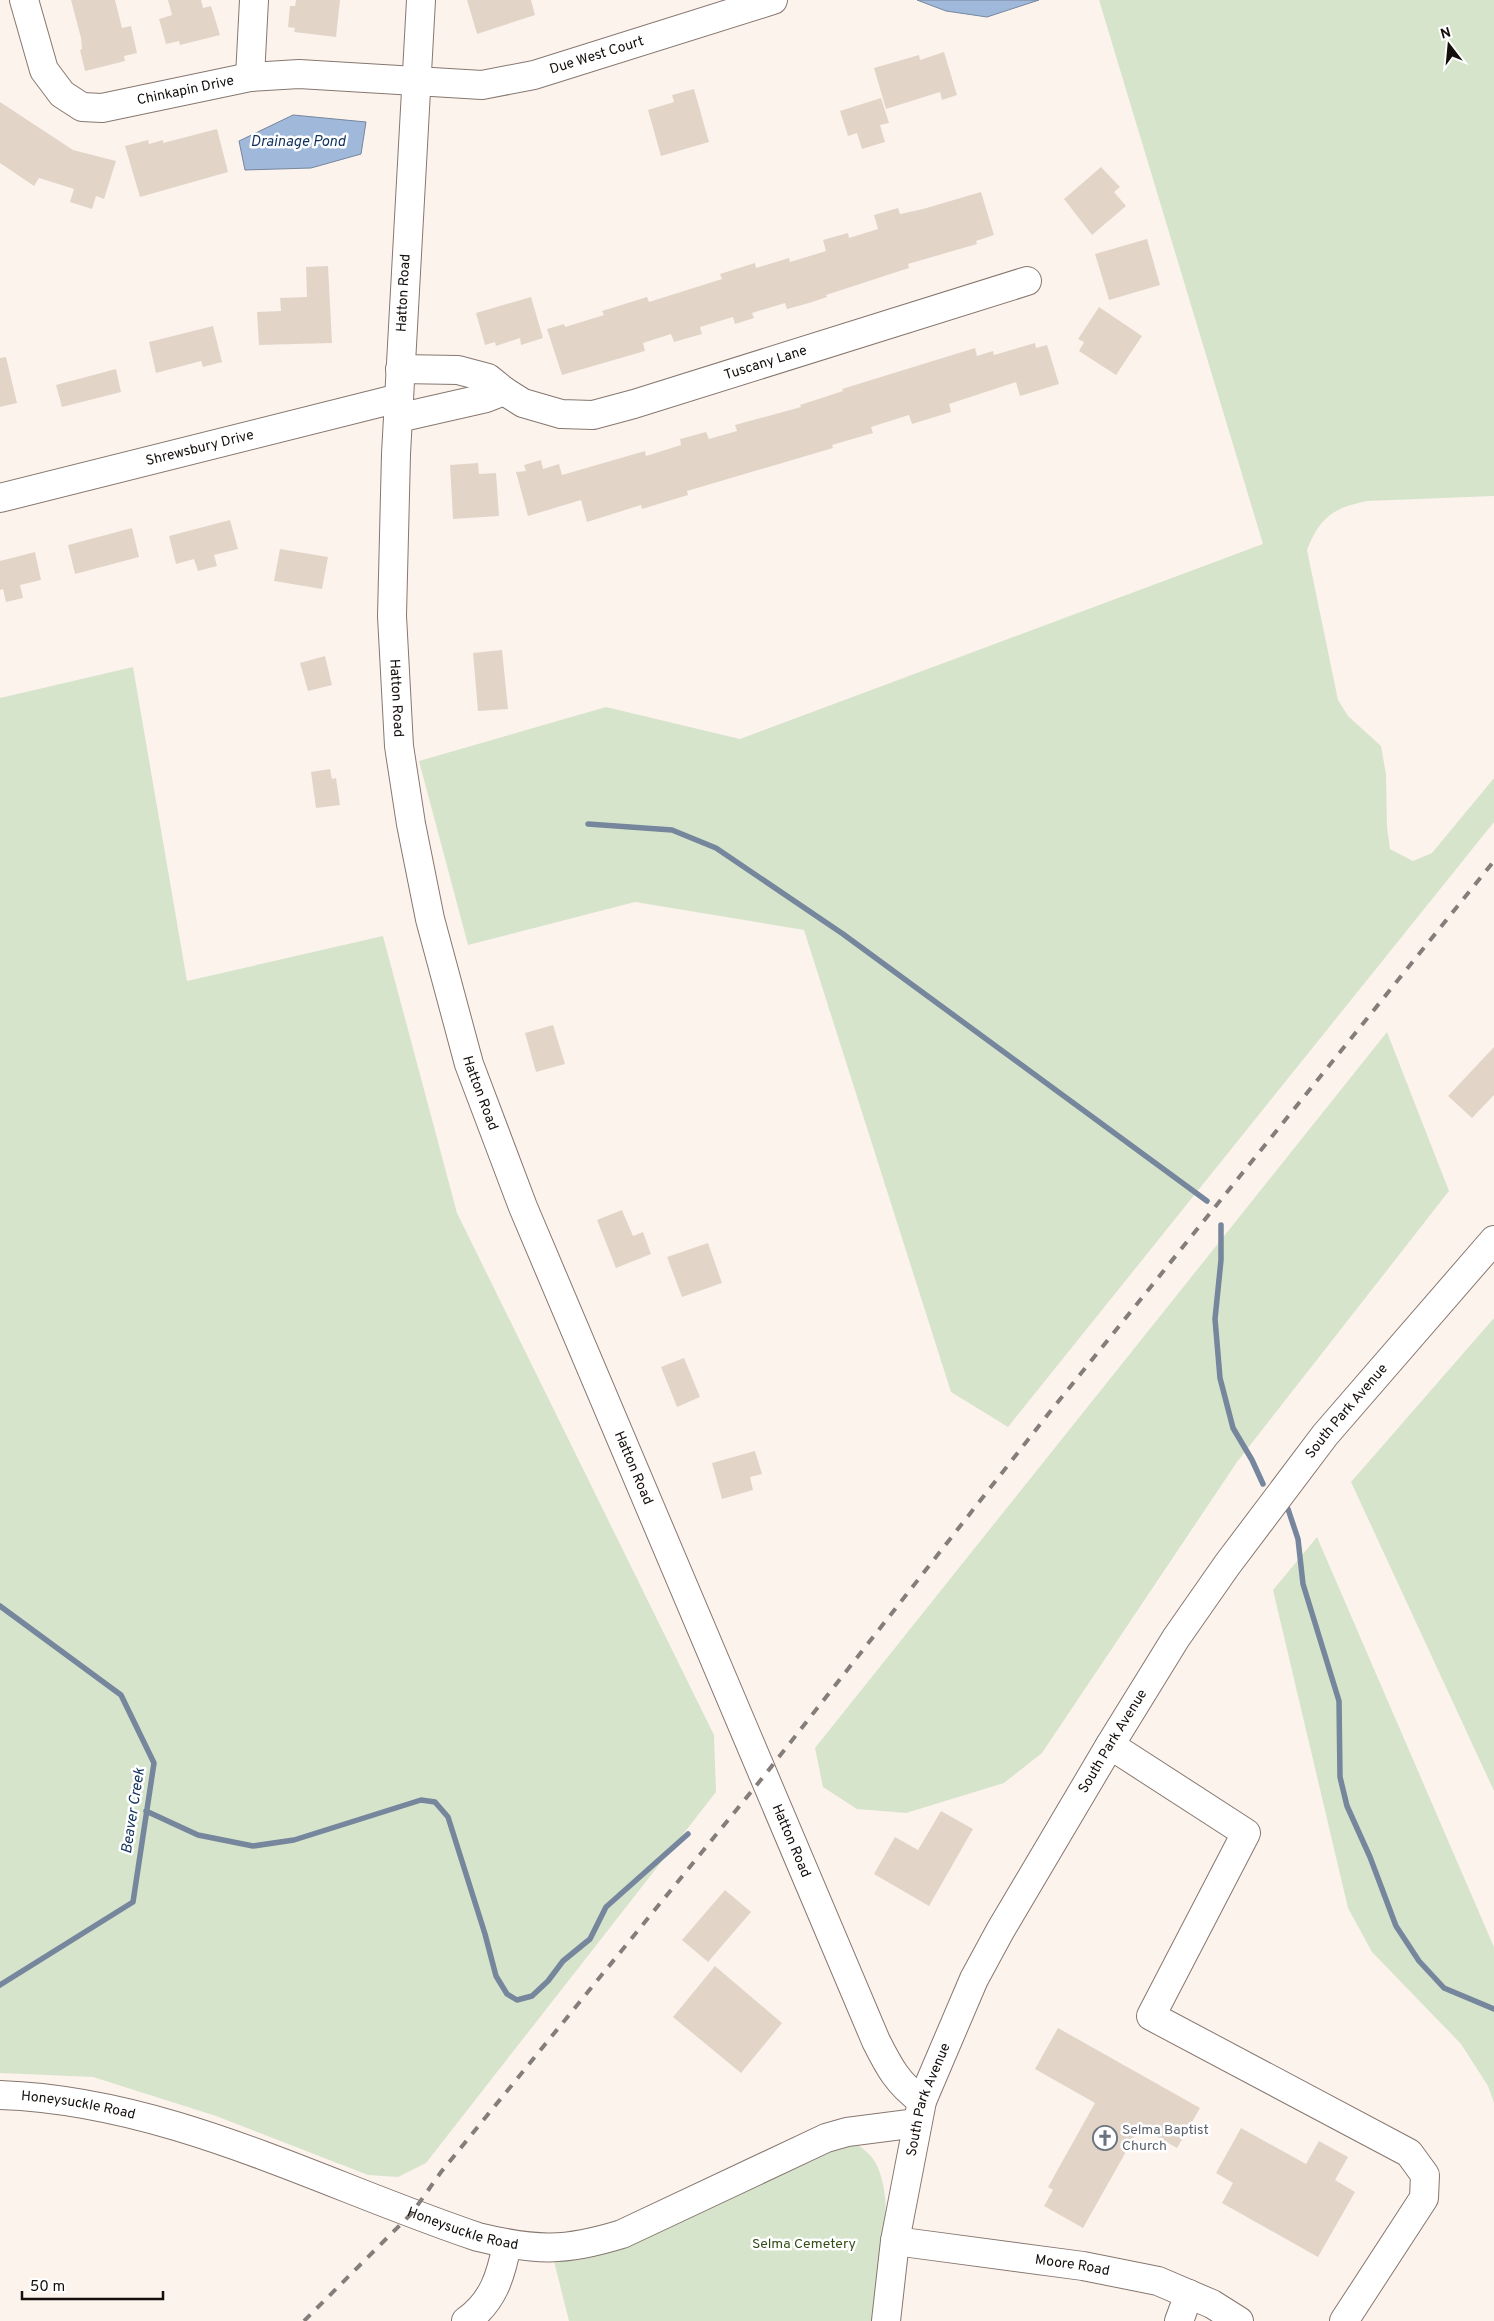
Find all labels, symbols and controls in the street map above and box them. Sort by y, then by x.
north arrow [1424,20,1474,70]
text: N [1439,24,1453,44]
street label: Due West Court [548,33,646,78]
street label: Chinkapin Drive [135,72,236,109]
water label: Drainage Pond [251,133,346,152]
street label: Hatton Road [393,254,415,332]
street label: Tuscany Lane [722,342,809,384]
street label: Shrewsbury Drive [144,426,256,470]
street label: Hatton Road [386,659,407,738]
street label: Hatton Road [459,1054,502,1133]
street label: South Park Avenue [1302,1360,1391,1462]
street label: Hatton Road [610,1429,656,1507]
street label: South Park Avenue [1075,1686,1151,1796]
water label: Beaver Creek [118,1766,150,1855]
street label: Hatton Road [768,1802,814,1880]
street label: South Park Avenue [903,2040,954,2158]
street label: Honeysuckle Road [20,2088,137,2123]
place label: Selma Baptist Church [1122,2122,1209,2155]
church icon: Selma Baptist Church [1092,2125,1118,2151]
street label: Honeysuckle Road [405,2204,519,2254]
park label: Selma Cemetery [752,2236,856,2253]
street label: Moore Road [1034,2251,1111,2280]
scale bar [22,2268,164,2300]
text: 50 m [30,2278,65,2297]

